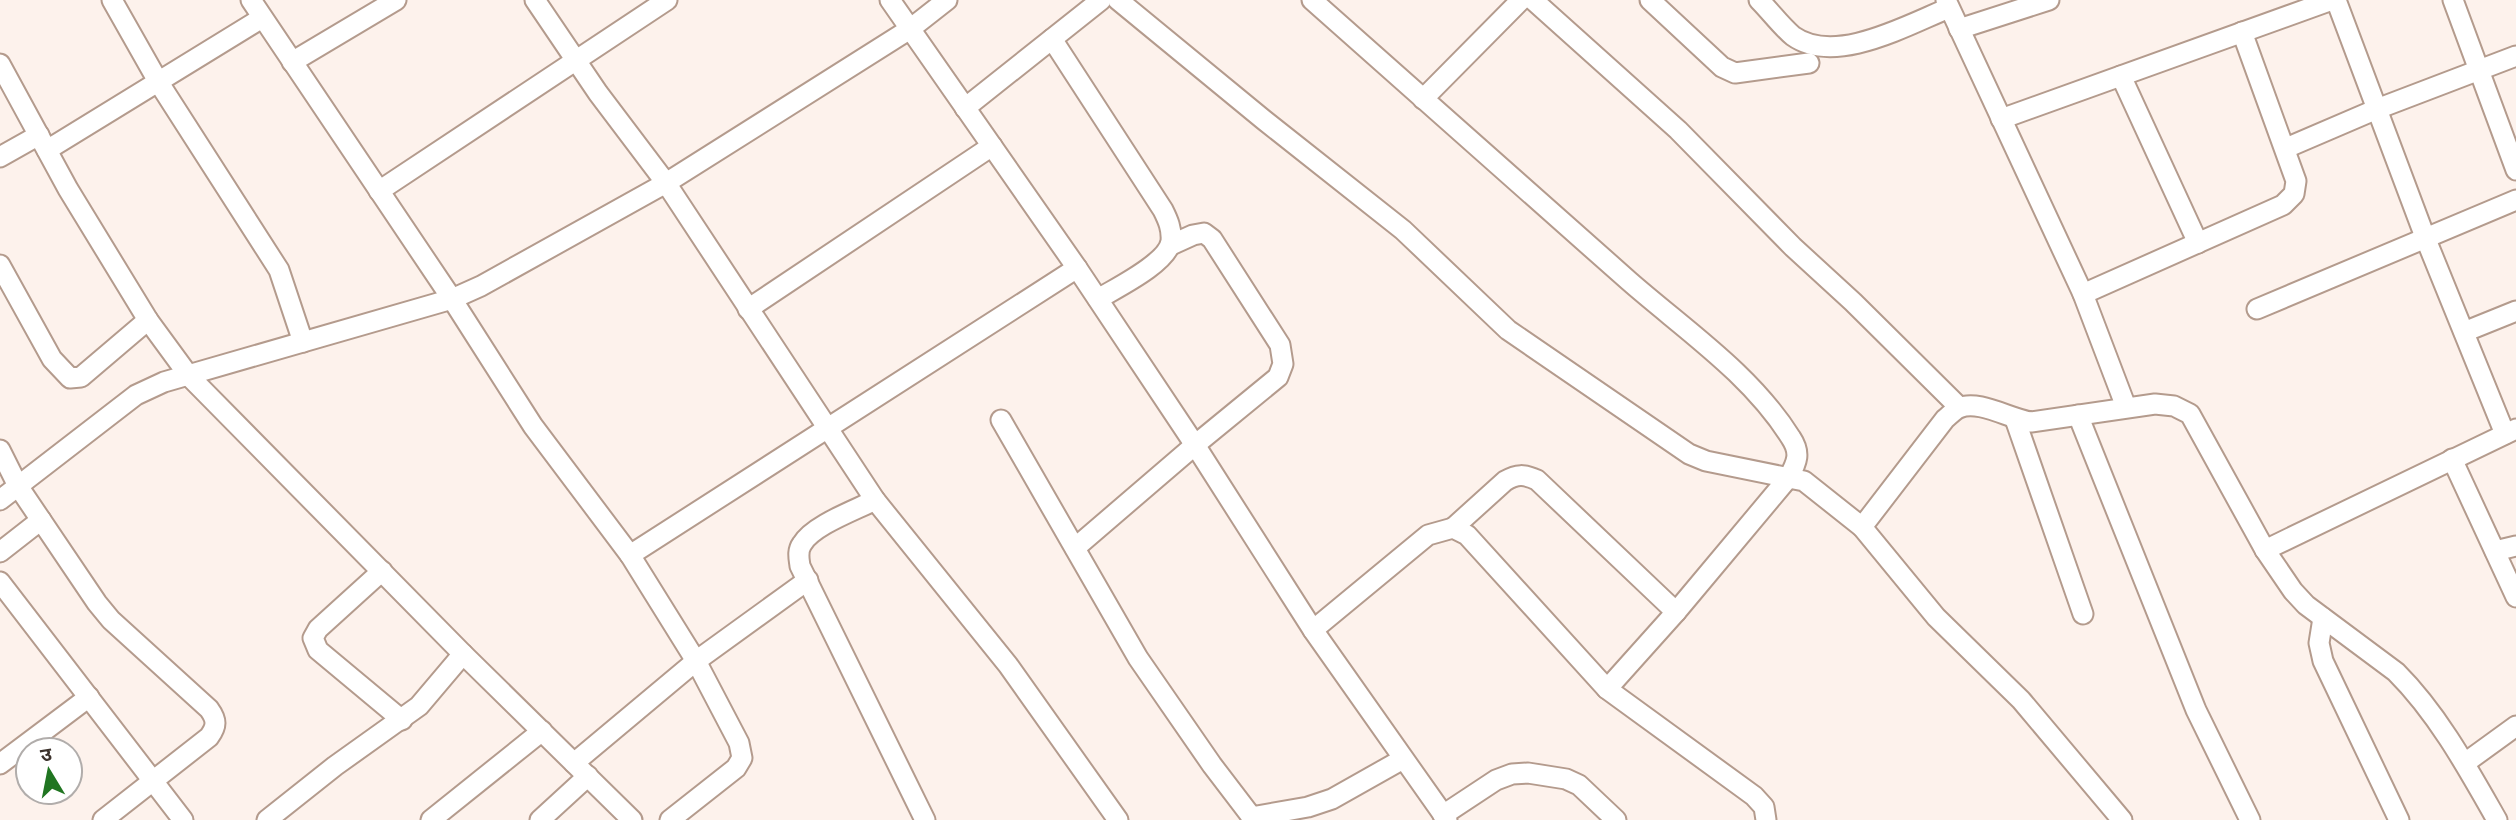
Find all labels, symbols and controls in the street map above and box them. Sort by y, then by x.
north arrow [14,736,84,806]
text: उ [38,741,54,766]

